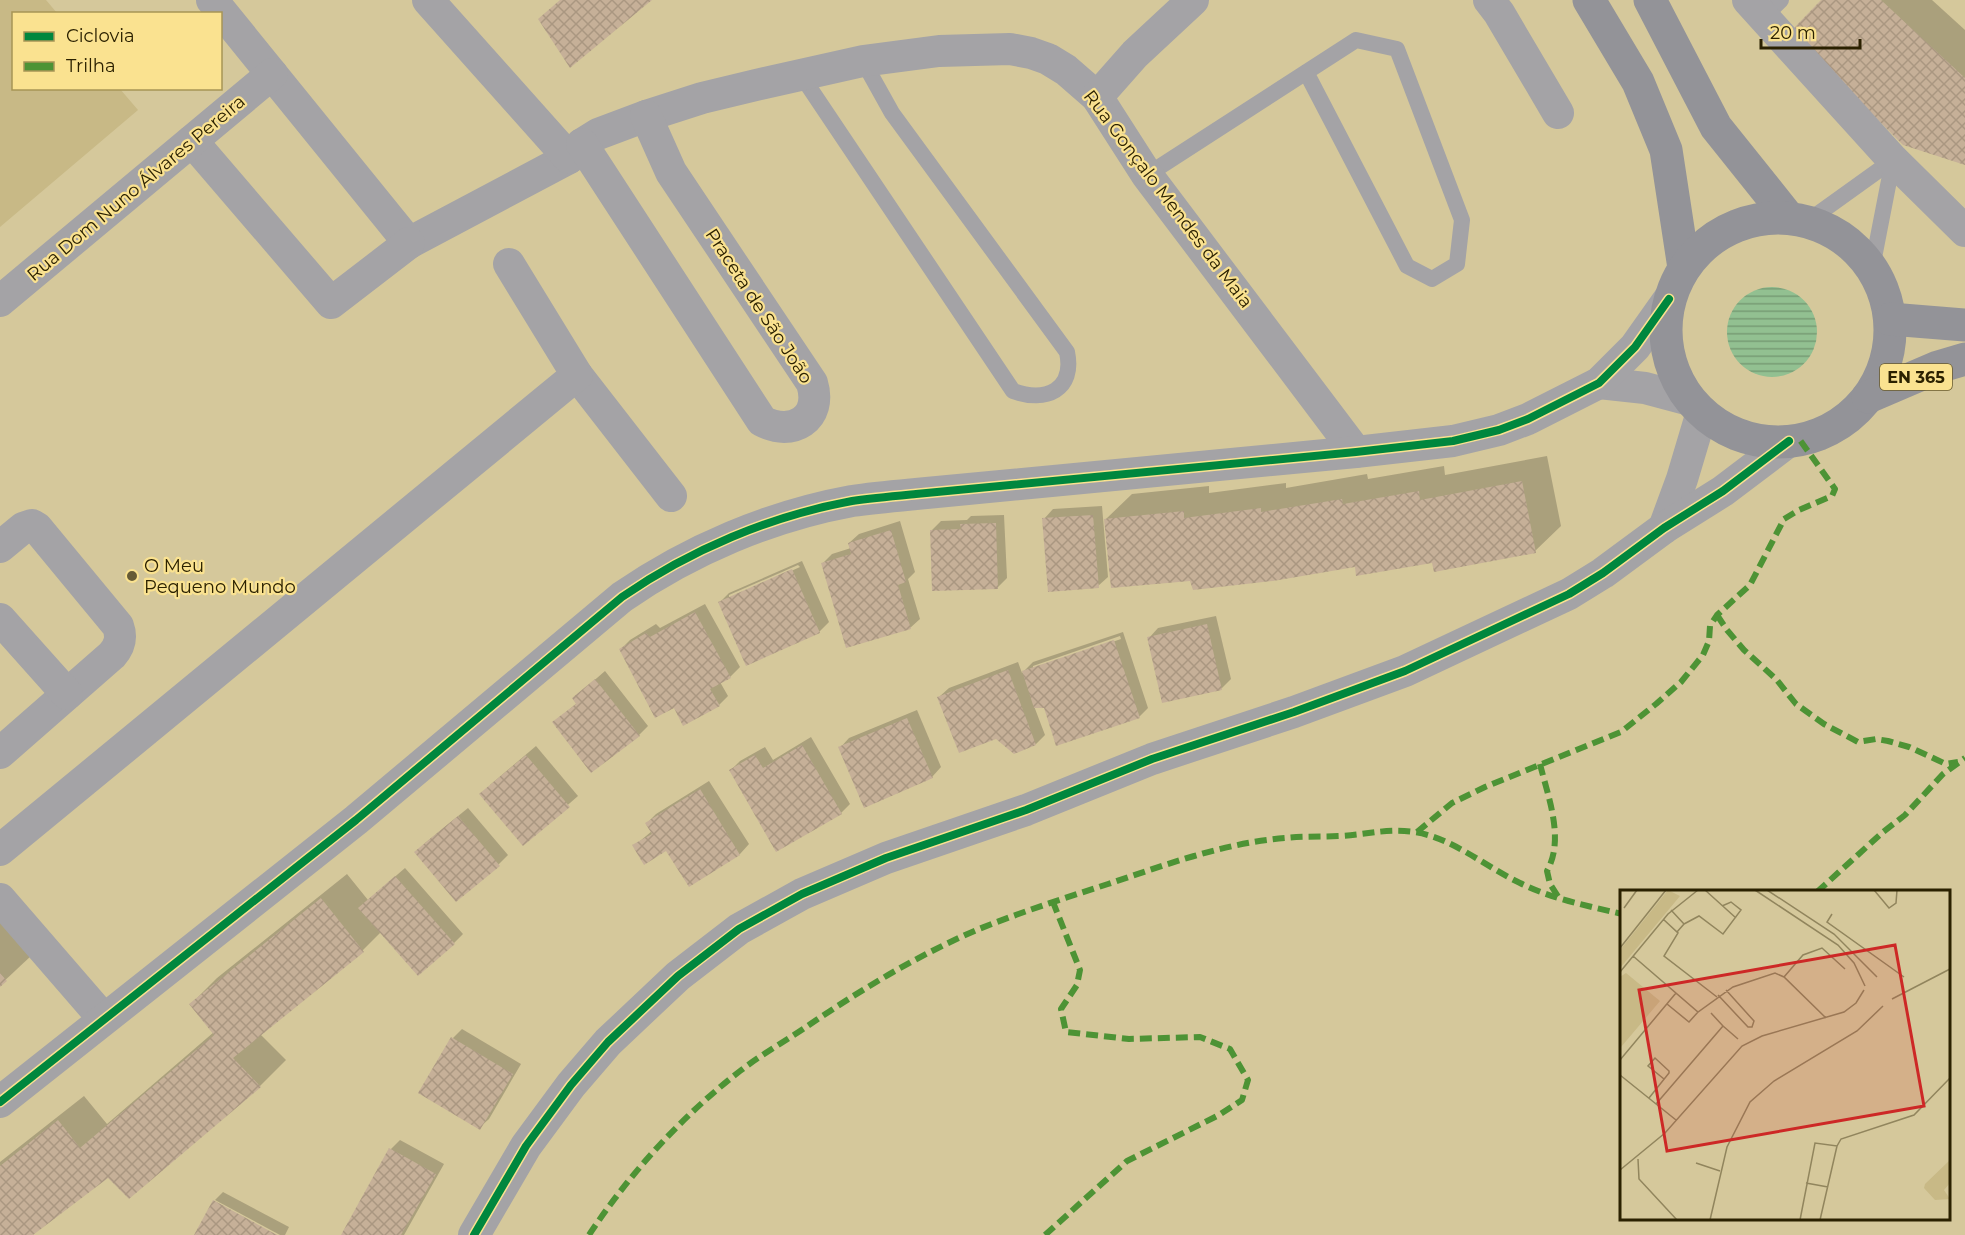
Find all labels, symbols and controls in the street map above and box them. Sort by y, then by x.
legend [12,12,222,90]
scale bar [1761,12,1860,50]
text: 20 m [1770,22,1816,44]
text: Ciclovia [66,25,135,47]
text: Trilha [66,55,116,77]
street label: Rua Gonçalo Mendes da Maia [1079,86,1257,312]
street label: Rua Dom Nuno Álvares Pereira [23,90,249,286]
street label: Praceta de São João [701,224,817,388]
road number: EN 365 [1880,364,1952,390]
place label: O Meu Pequeno Mundo [144,555,296,598]
marker: O Meu Pequeno Mundo [125,569,139,583]
inset map [1620,890,1950,1220]

